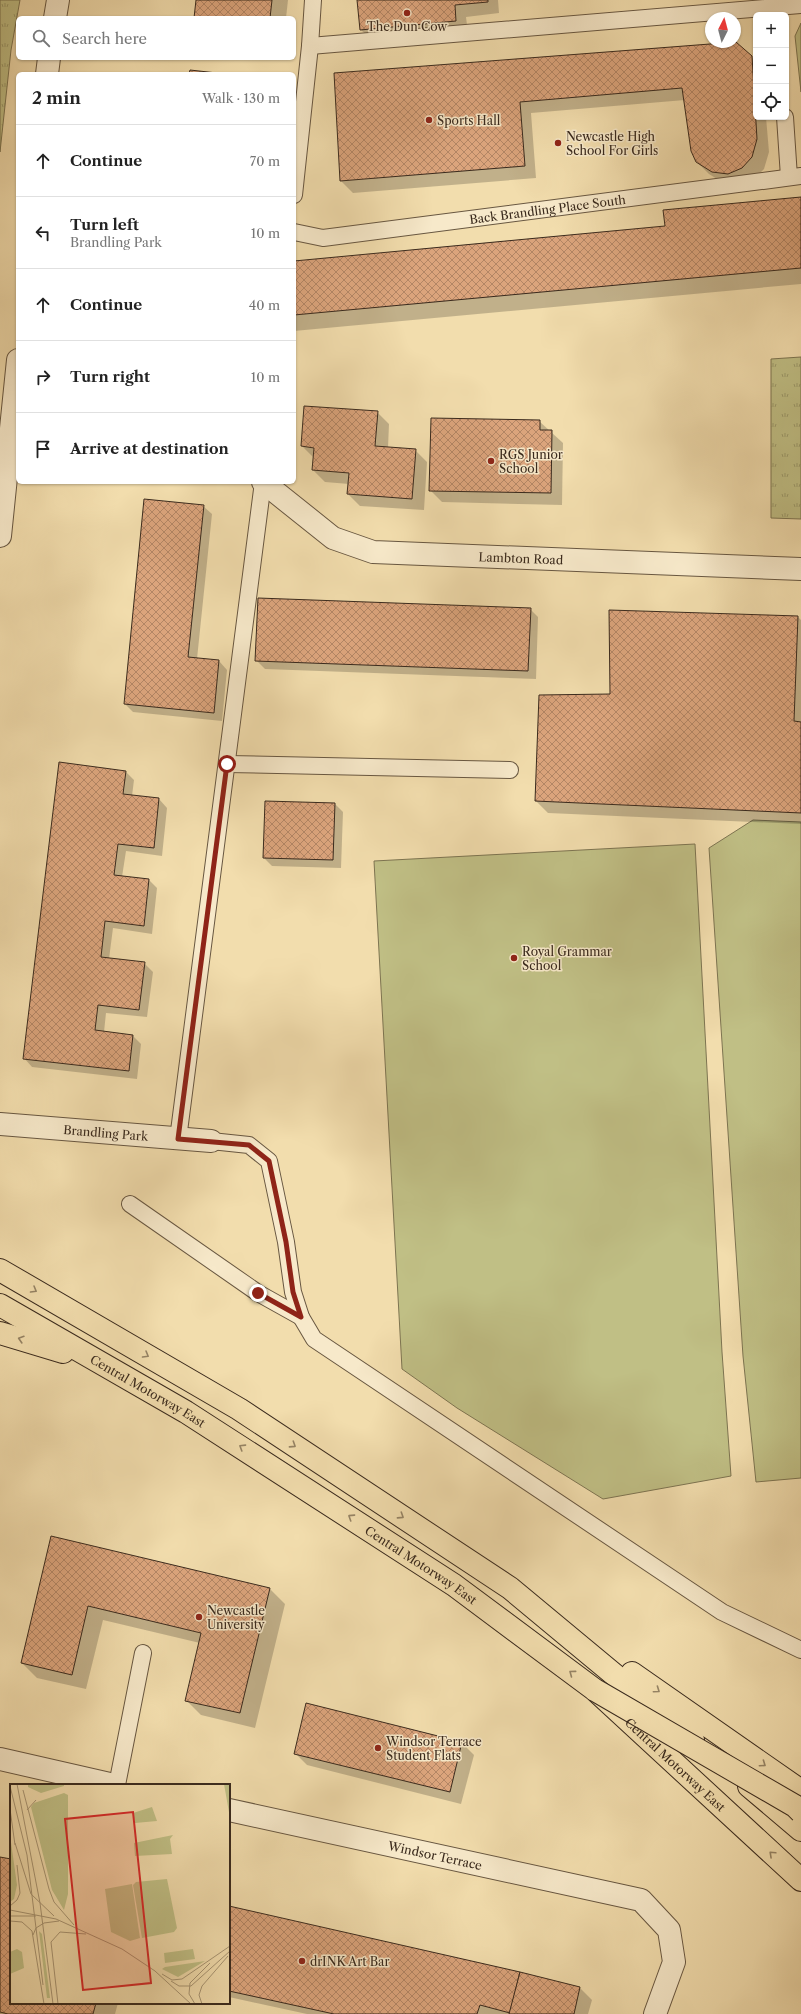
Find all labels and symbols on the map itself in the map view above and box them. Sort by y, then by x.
marker: The Dun Cow [402,8,412,18]
north arrow [705,12,741,48]
place label: The Dun Cow [367,19,448,34]
place label: Sports Hall [437,113,501,128]
marker: Sports Hall [424,115,434,125]
place label: Newcastle High School For Girls [566,129,658,158]
marker: Newcastle High School For Girls [553,138,563,148]
street label: Back Brandling Place South [468,191,627,226]
place label: RGS Junior School [499,447,563,476]
marker: RGS Junior School [486,456,496,466]
street label: Lambton Road [478,549,564,567]
route start [218,755,236,773]
place label: Royal Grammar School [522,944,612,973]
marker: Royal Grammar School [509,953,519,963]
street label: Brandling Park [63,1122,150,1143]
route end [249,1284,267,1302]
one-way arrow [30,1285,37,1292]
one-way arrow [17,1335,24,1344]
one-way arrow [142,1350,149,1357]
street label: Central Motorway East [88,1351,209,1431]
one-way arrow [289,1440,296,1448]
one-way arrow [239,1444,246,1452]
one-way arrow [397,1511,404,1518]
one-way arrow [349,1515,356,1522]
street label: Central Motorway East [363,1522,481,1608]
place label: Newcastle University [207,1603,265,1632]
marker: Newcastle University [194,1612,204,1622]
one-way arrow [569,1670,576,1678]
one-way arrow [652,1685,659,1692]
street label: Central Motorway East [622,1714,729,1815]
place label: Windsor Terrace Student Flats [385,1734,482,1763]
marker: Windsor Terrace Student Flats [373,1743,383,1753]
one-way arrow [759,1759,766,1766]
inset map [10,1784,230,2004]
street label: Windsor Terrace [386,1837,484,1873]
one-way arrow [769,1851,777,1859]
place label: drINK Art Bar [310,1954,389,1969]
marker: drINK Art Bar [297,1956,307,1966]

